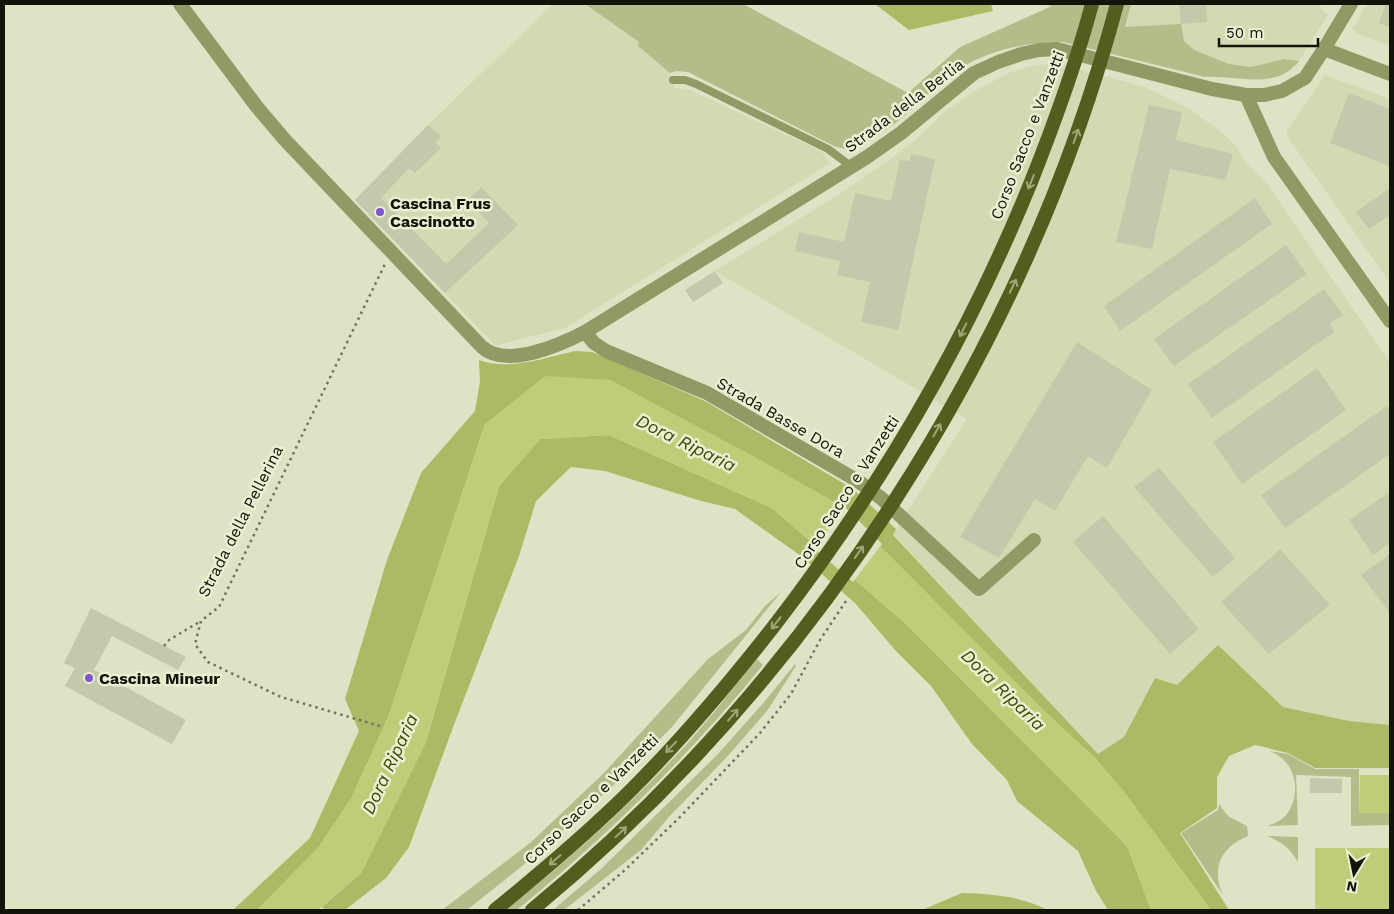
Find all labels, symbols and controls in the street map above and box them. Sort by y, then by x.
scale bar [1219,15,1318,47]
text: 50 m [1226,24,1263,42]
street label: Corso Sacco e Vanzetti [987,48,1068,222]
street label: Strada della Berlia [841,54,968,156]
one-way arrow [1071,129,1081,145]
one-way arrow [1025,174,1035,189]
place label: Cascina Frus Cascinotto [390,194,491,231]
marker: Cascina Frus Cascinotto [374,206,386,218]
one-way arrow [1008,279,1018,294]
one-way arrow [958,322,967,337]
street label: Strada Basse Dora [714,373,848,462]
water label: Dora Riparia [633,409,739,476]
street label: Corso Sacco e Vanzetti [790,412,903,572]
one-way arrow [933,423,943,438]
street label: Strada della Pellerina [194,442,287,600]
one-way arrow [854,545,864,559]
one-way arrow [771,616,781,630]
water label: Dora Riparia [957,645,1050,735]
place label: Cascina Mineur [99,669,220,688]
marker: Cascina Mineur [83,672,95,684]
one-way arrow [728,708,739,721]
water label: Dora Riparia [357,710,422,817]
street label: Corso Sacco e Vanzetti [520,730,662,868]
one-way arrow [665,741,677,754]
one-way arrow [614,826,627,838]
north arrow [1329,849,1379,899]
one-way arrow [548,855,561,866]
text: N [1345,878,1358,896]

